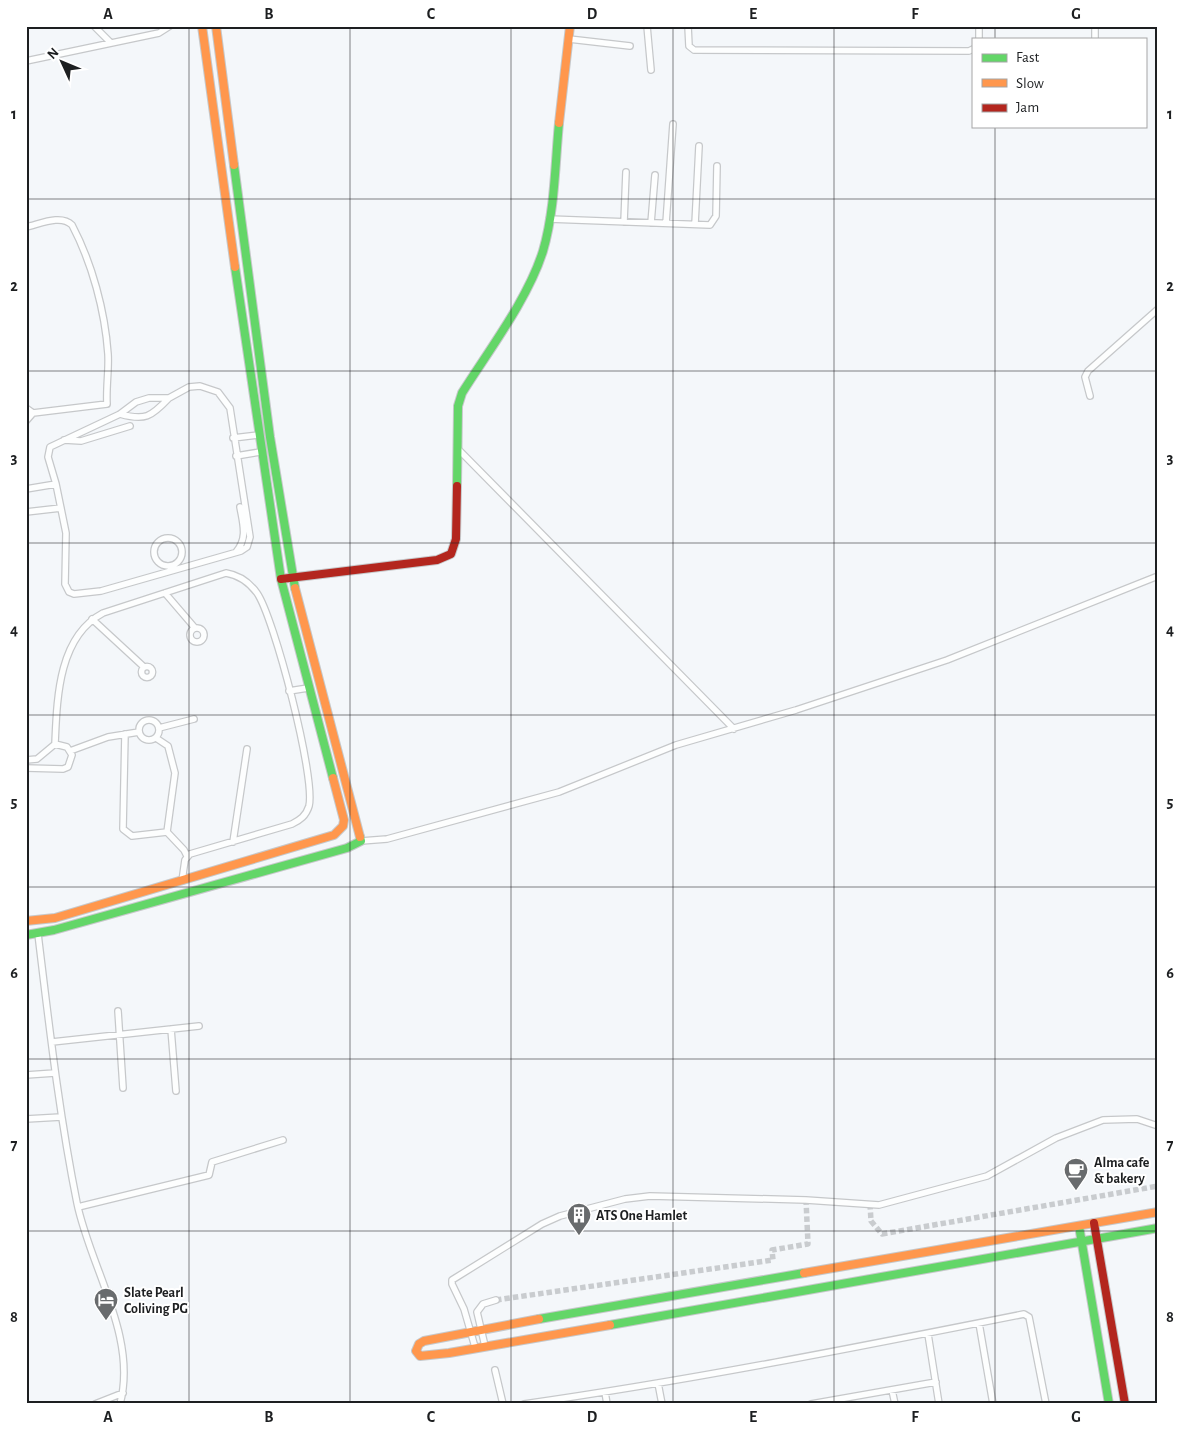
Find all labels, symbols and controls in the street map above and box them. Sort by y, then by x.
text: A [103,6,113,22]
text: B [264,6,274,22]
text: C [427,6,436,22]
text: D [587,6,598,22]
text: E [749,6,757,22]
text: F [911,6,919,22]
text: G [1071,6,1081,22]
north arrow [38,38,88,88]
legend [972,38,1146,128]
text: N [45,45,62,62]
text: Fast [1016,50,1040,65]
text: Slow [1016,76,1044,91]
text: Jam [1016,100,1039,115]
text: 1 [11,106,17,122]
text: 1 [1167,106,1173,122]
text: 2 [10,278,18,294]
text: 2 [1166,278,1174,294]
text: 3 [11,450,18,466]
text: 3 [1167,450,1174,466]
text: 4 [10,622,18,638]
text: 4 [1166,622,1174,638]
text: 5 [11,794,18,810]
text: 5 [1167,794,1174,810]
text: 6 [10,965,18,981]
text: 6 [1166,965,1174,981]
text: 7 [11,1137,18,1153]
text: 7 [1167,1137,1174,1153]
place label: Alma cafe & bakery [1094,1156,1150,1186]
cafe icon: Alma cafe & bakery [1063,1157,1089,1191]
building icon: ATS One Hamlet [566,1202,592,1236]
place label: ATS One Hamlet [596,1209,687,1223]
place label: Slate Pearl Coliving PG [124,1286,188,1316]
hotel icon: Slate Pearl Coliving PG [93,1287,119,1321]
text: 8 [10,1309,18,1325]
text: 8 [1166,1309,1174,1325]
text: A [103,1409,113,1425]
text: B [264,1409,274,1425]
text: C [427,1409,436,1425]
text: D [587,1409,598,1425]
text: E [749,1409,757,1425]
text: F [911,1409,919,1425]
text: G [1071,1409,1081,1425]

